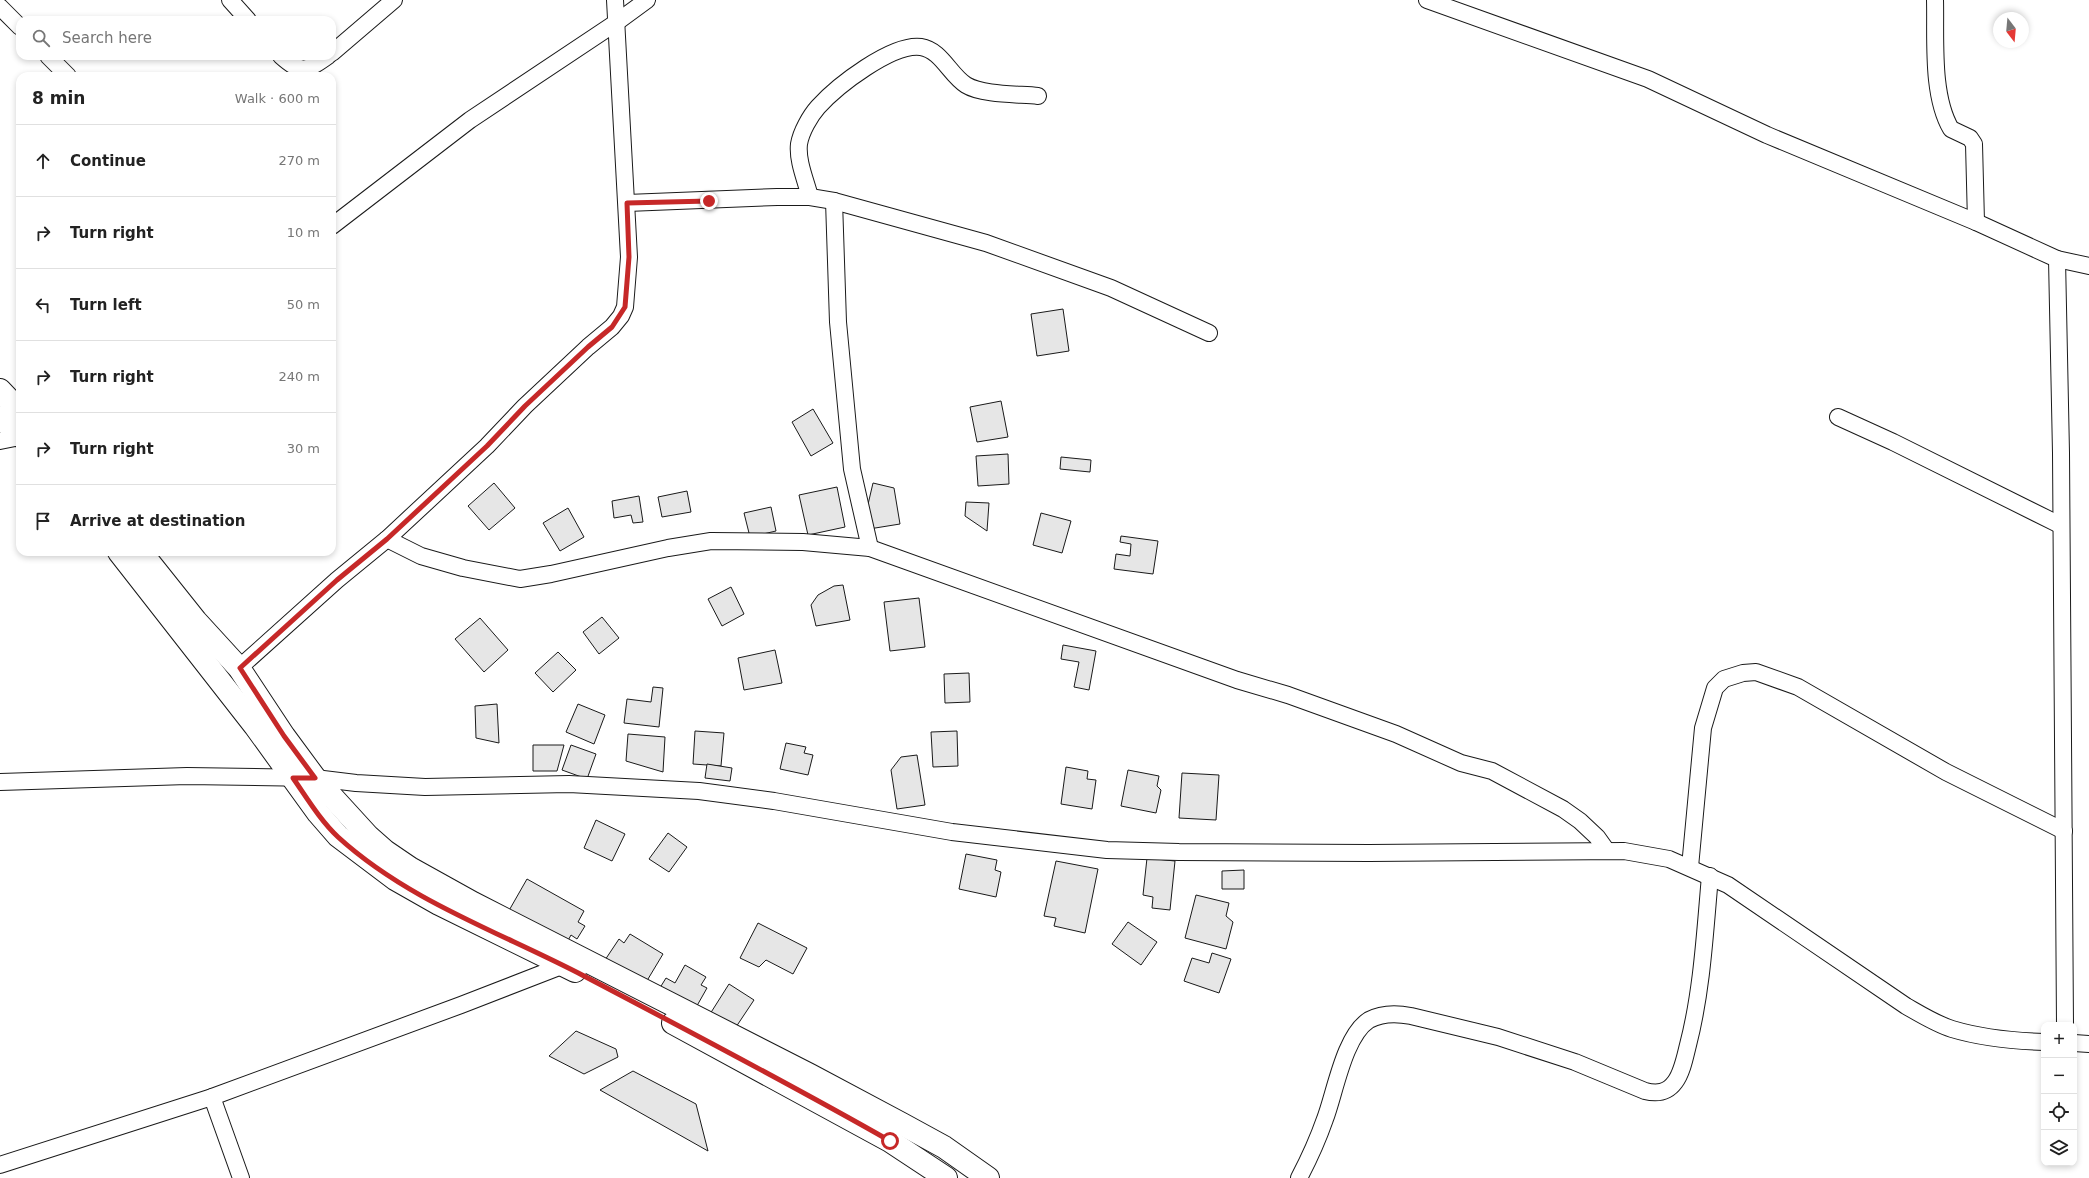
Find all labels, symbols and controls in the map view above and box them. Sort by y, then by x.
north arrow [1993,12,2029,48]
search box [16,16,336,60]
icon: search [30,27,52,49]
text: Search here [62,29,152,47]
text: 8 min [32,88,85,108]
text: Walk · 600 m [235,91,320,106]
icon: ahead [32,150,54,172]
text: Continue [70,152,146,170]
text: 270 m [278,153,320,168]
route end [700,192,718,210]
icon: right [32,222,54,244]
text: Turn right [70,224,154,242]
text: 10 m [287,225,320,240]
icon: left [32,294,54,316]
text: Turn left [70,296,142,314]
text: 50 m [287,297,320,312]
icon: right [32,366,54,388]
text: Turn right [70,368,154,386]
text: 240 m [278,369,320,384]
icon: right [32,438,54,460]
text: Turn right [70,440,154,458]
text: 30 m [287,441,320,456]
icon: arrive [32,510,54,532]
text: Arrive at destination [70,512,245,530]
map controls [2041,1022,2077,1166]
button: + [2041,1022,2077,1058]
button: − [2041,1058,2077,1094]
button: locate [2041,1094,2077,1130]
button: layers [2041,1130,2077,1166]
route start [881,1132,899,1150]

